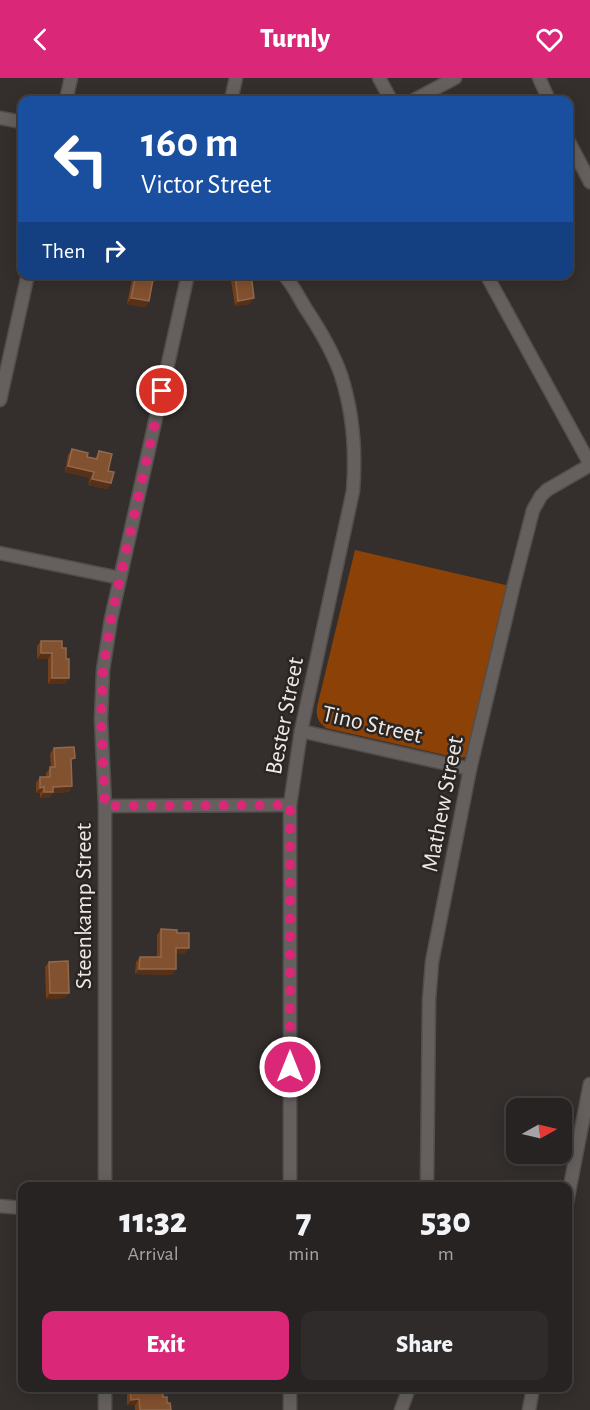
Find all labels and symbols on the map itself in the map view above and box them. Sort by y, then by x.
pin [136,365,187,416]
street label: Bester Street [262,655,308,777]
street label: Tino Street [320,702,425,748]
street label: Mathew Street [418,734,468,874]
street label: Steenkamp Street [72,822,96,989]
position arrow [258,1035,322,1099]
north arrow [506,1098,572,1164]

